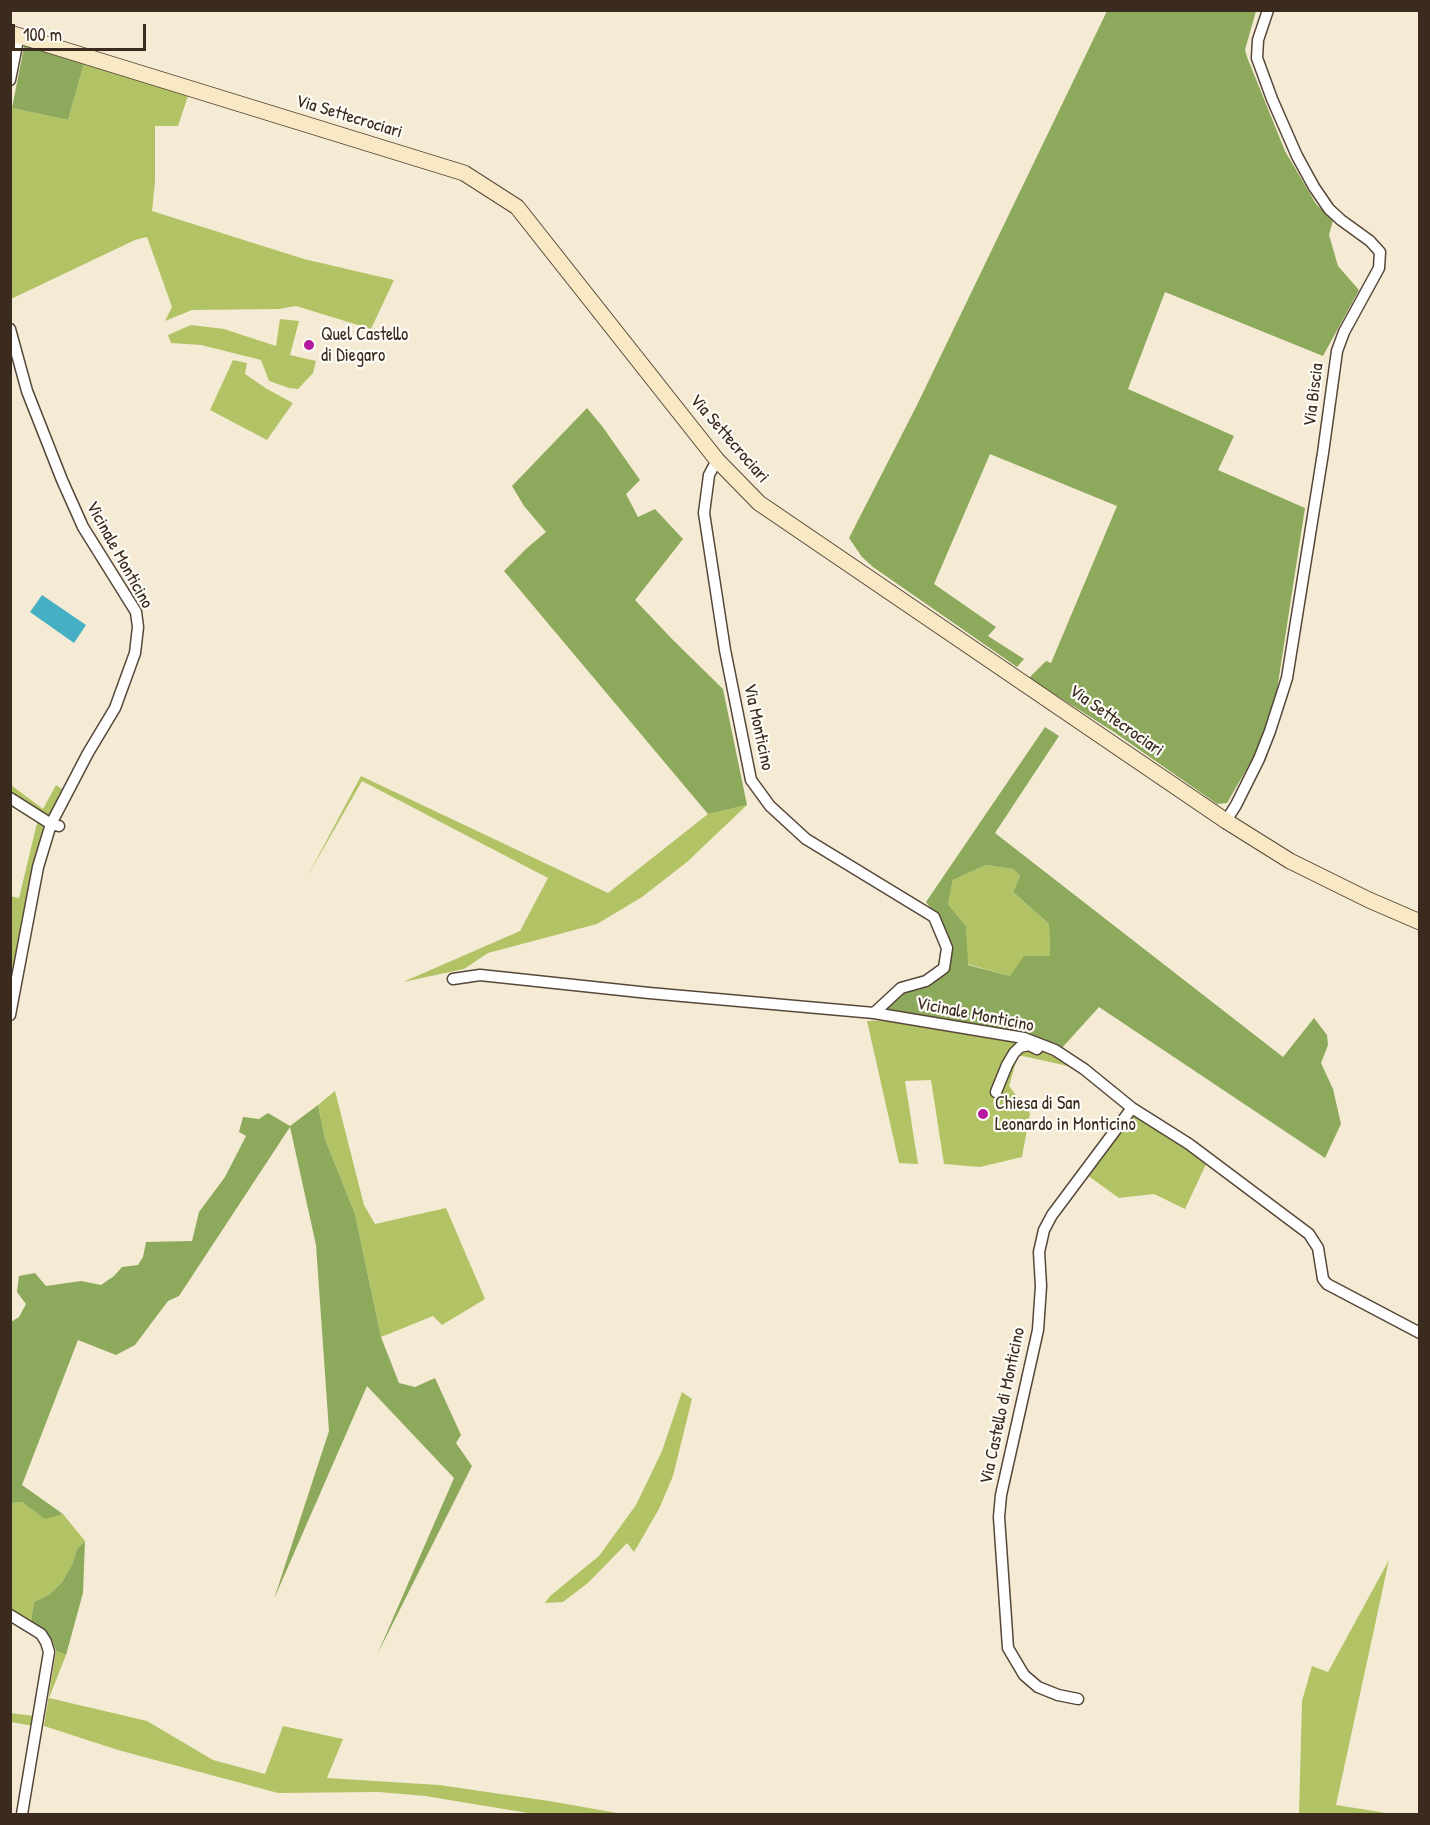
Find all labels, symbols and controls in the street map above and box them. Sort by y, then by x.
scale bar [15,12,148,50]
text: 100 m [23,22,62,47]
street label: Via Settecrociari [293,91,405,143]
place label: Quel Castello di Diegaro [321,324,408,366]
marker: Quel Castello di Diegaro [302,338,316,352]
street label: Via Biscia [1299,362,1329,428]
street label: Via Settecrociari [685,390,773,488]
street label: Vicinale Monticino [81,498,157,612]
street label: Via Settecrociari [1065,680,1167,762]
street label: Via Monticino [738,682,778,772]
street label: Vicinale Monticino [914,993,1036,1037]
place label: Chiesa di San Leonardo in Monticino [995,1093,1136,1136]
marker: Chiesa di San Leonardo in Monticino [976,1107,990,1121]
street label: Via Castello di Monticino [976,1326,1030,1486]

